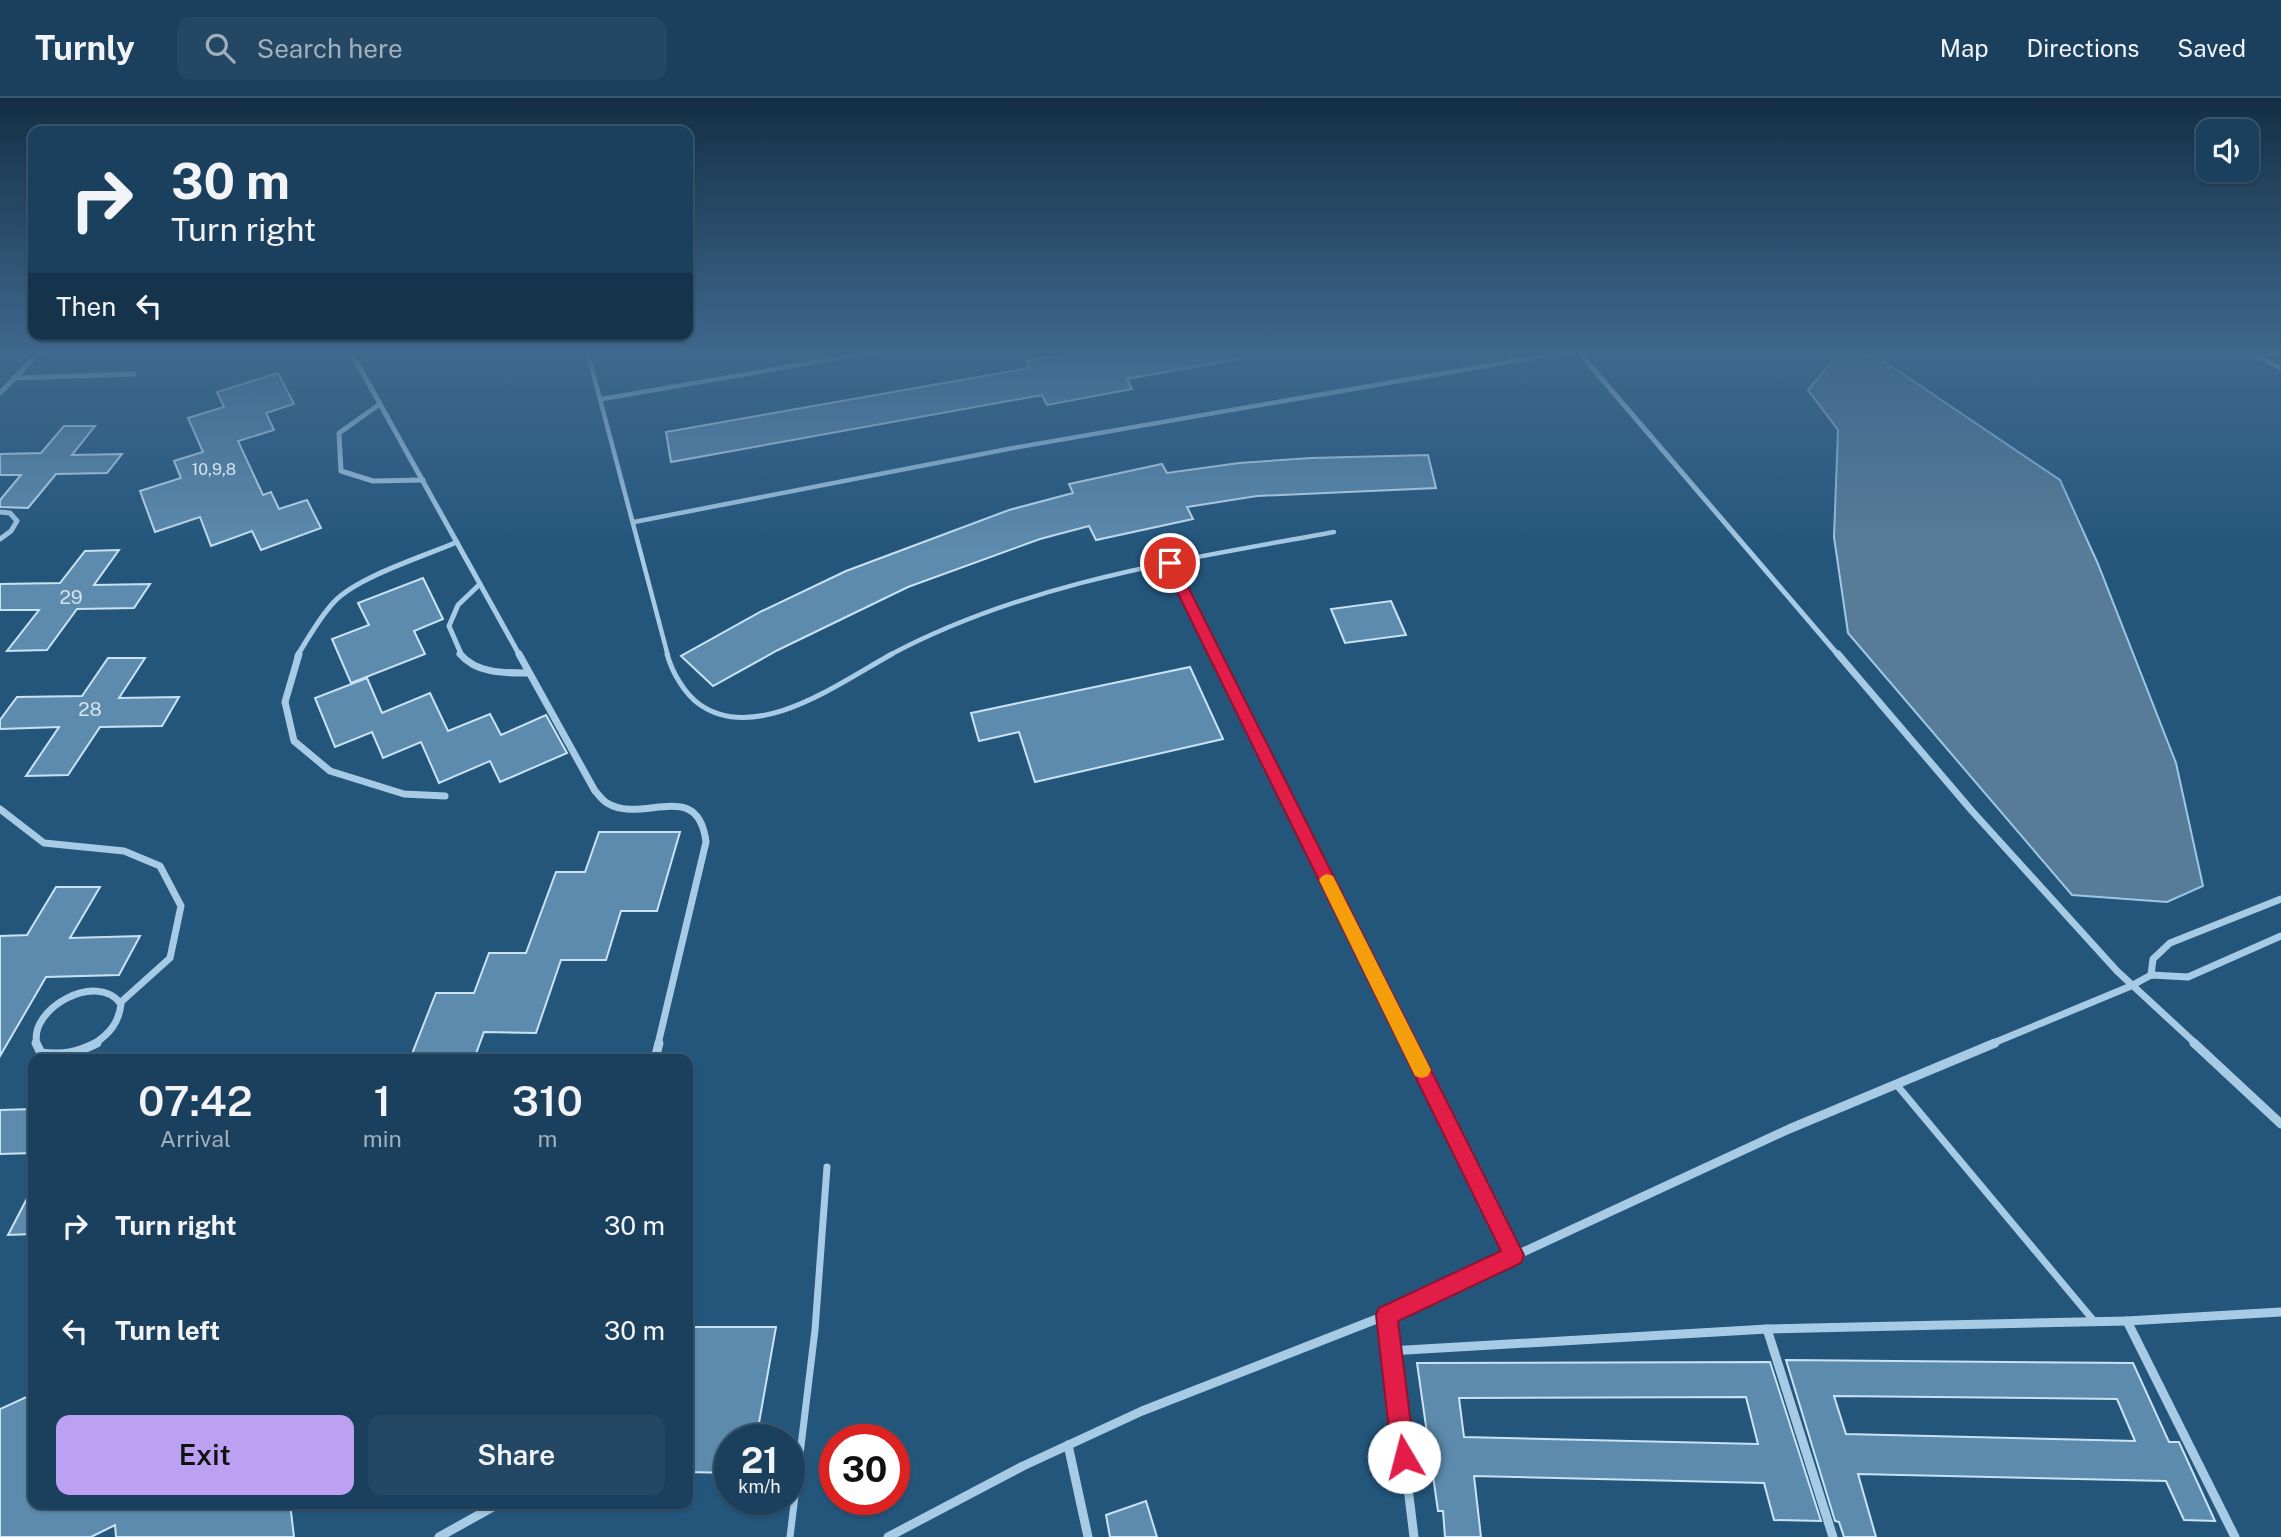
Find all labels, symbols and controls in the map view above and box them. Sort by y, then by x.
search box [177,17,667,80]
text: Turnly [35,29,135,67]
icon: search [201,29,239,67]
text: Search here [257,33,403,64]
text: Map [1940,34,1989,62]
text: Directions [2027,34,2139,62]
text: Saved [2177,34,2246,62]
map controls [2196,119,2259,182]
button: sound [2196,119,2259,182]
text: 30 m [171,152,290,210]
icon: right [56,154,147,245]
text: Turn right [171,211,316,248]
icon: left [130,287,168,325]
text: Then [56,291,116,322]
house number: 10,9,8 [192,460,236,479]
pin [1140,533,1200,593]
icon: arrive [1151,544,1189,582]
house number: 29 [59,586,83,608]
house number: 28 [78,698,102,720]
text: 07:42 [138,1076,253,1125]
text: 1 [373,1076,391,1125]
text: 310 [512,1076,583,1125]
text: Arrival [160,1125,231,1152]
text: min [363,1125,402,1152]
text: m [537,1125,557,1152]
icon: right [56,1207,94,1245]
text: Turn right [115,1210,237,1241]
text: 30 m [604,1210,665,1241]
icon: left [56,1312,94,1350]
text: Turn left [115,1315,220,1346]
text: 30 m [604,1315,665,1346]
button: Exit [56,1415,354,1495]
button: Share [368,1415,665,1495]
position arrow [1367,1420,1441,1494]
speed limit sign: 30 [819,1424,910,1515]
text: 21 [741,1440,778,1481]
text: km/h [738,1476,781,1497]

